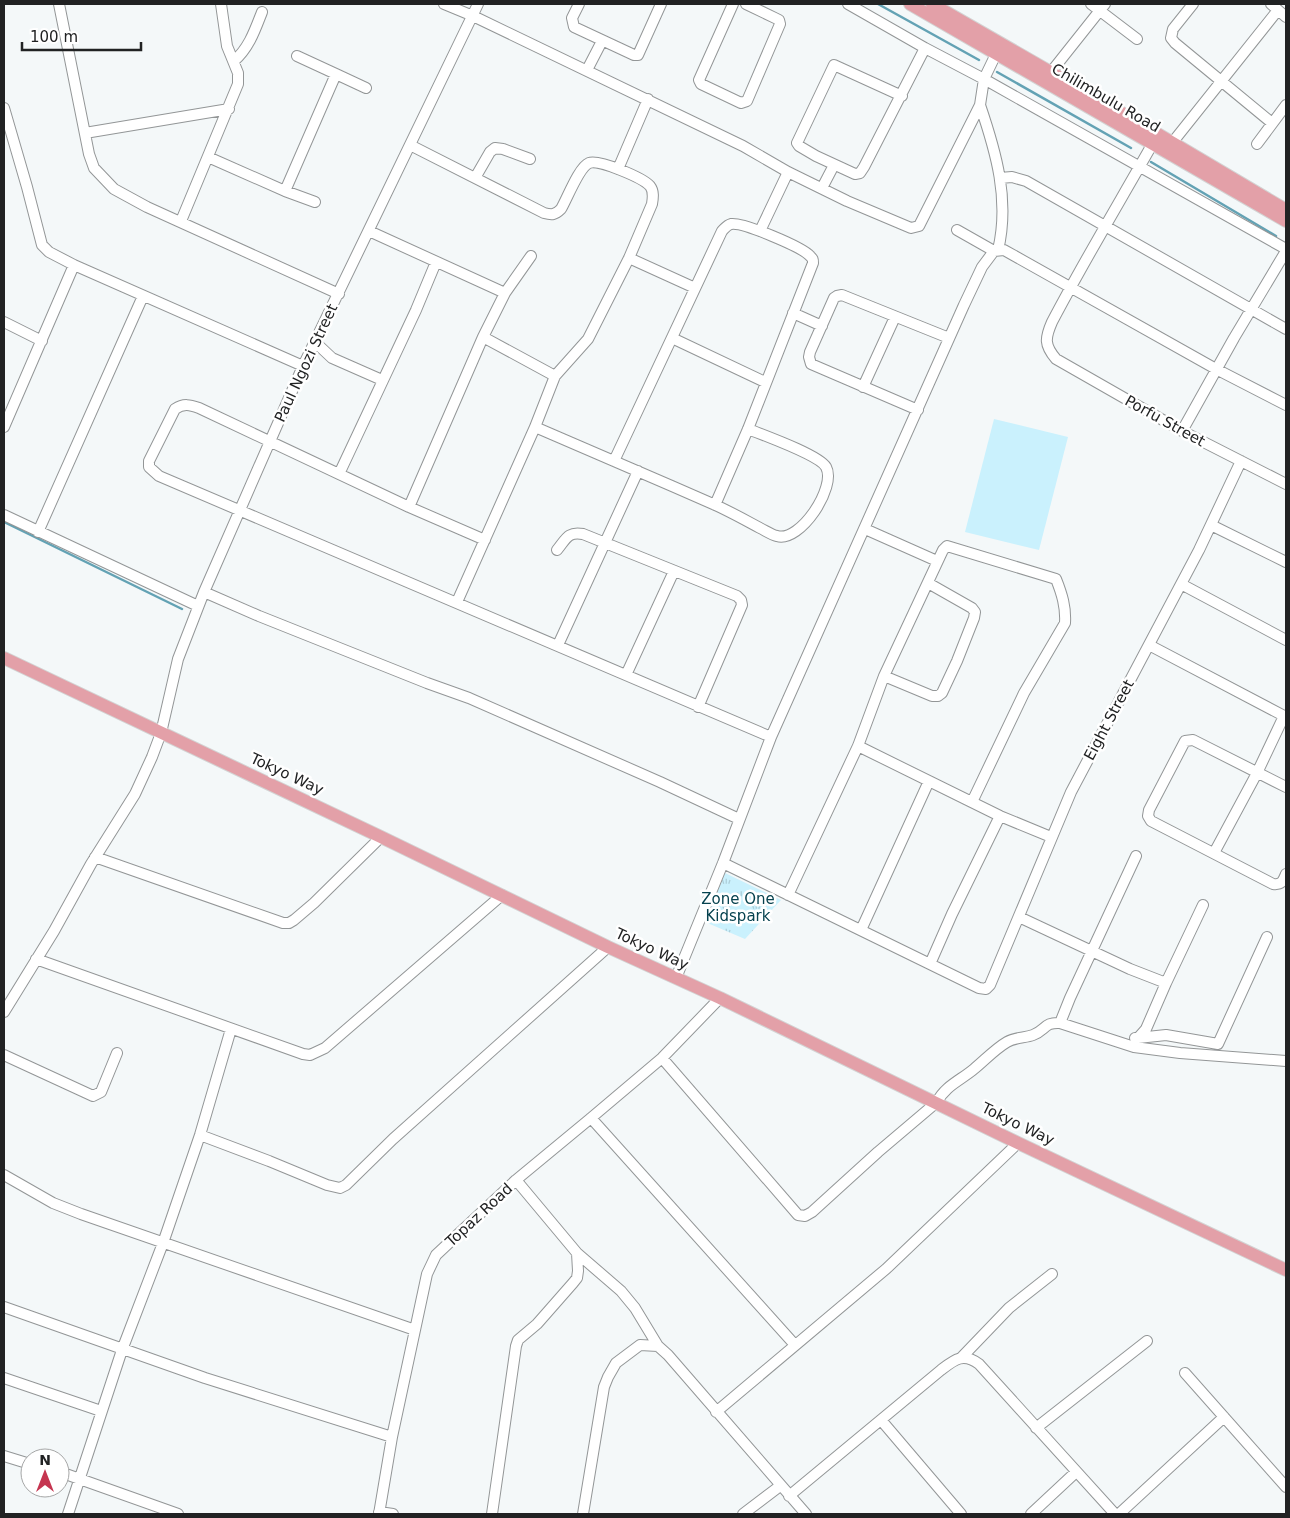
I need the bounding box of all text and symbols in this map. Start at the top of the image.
scale bar [22,20,141,52]
text: 100 m [30,28,78,46]
street label: Chilimbulu Road [1049,60,1163,136]
street label: Paul Ngozi Street [271,301,341,425]
street label: Porfu Street [1122,392,1208,450]
street label: Eight Street [1080,676,1138,763]
street label: Tokyo Way [247,749,327,799]
park label: Zone One Kidspark [701,890,775,925]
street label: Tokyo Way [612,924,692,974]
street label: Tokyo Way [978,1098,1057,1149]
street label: Topaz Road [441,1180,516,1251]
north arrow [20,1448,70,1498]
text: N [39,1452,51,1468]

